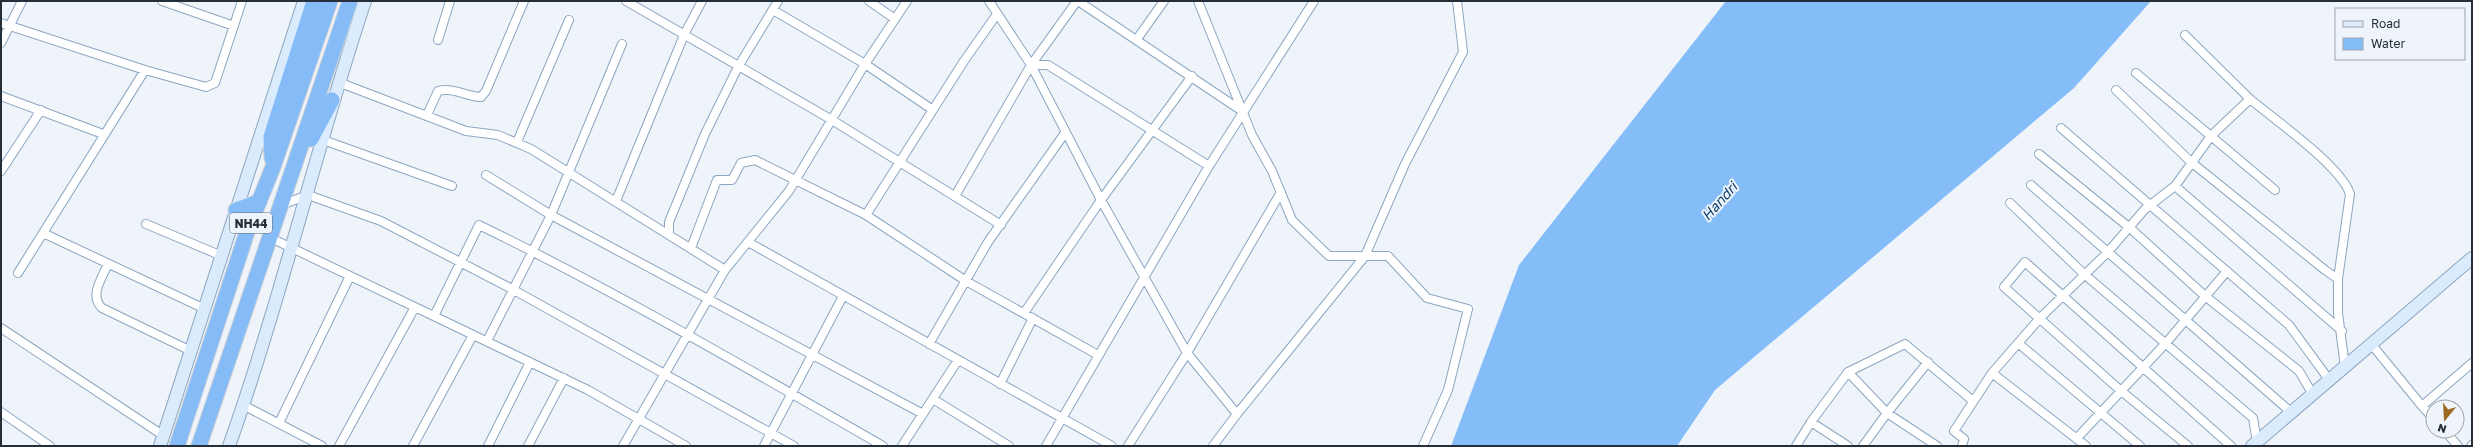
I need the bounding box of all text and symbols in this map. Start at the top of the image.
legend [2335,8,2465,60]
text: Road [2371,16,2400,31]
text: Water [2371,36,2405,51]
water label: Handri [1698,177,1742,223]
road number: NH44 [230,213,272,233]
north arrow [2425,399,2465,439]
text: N [2436,422,2448,436]

